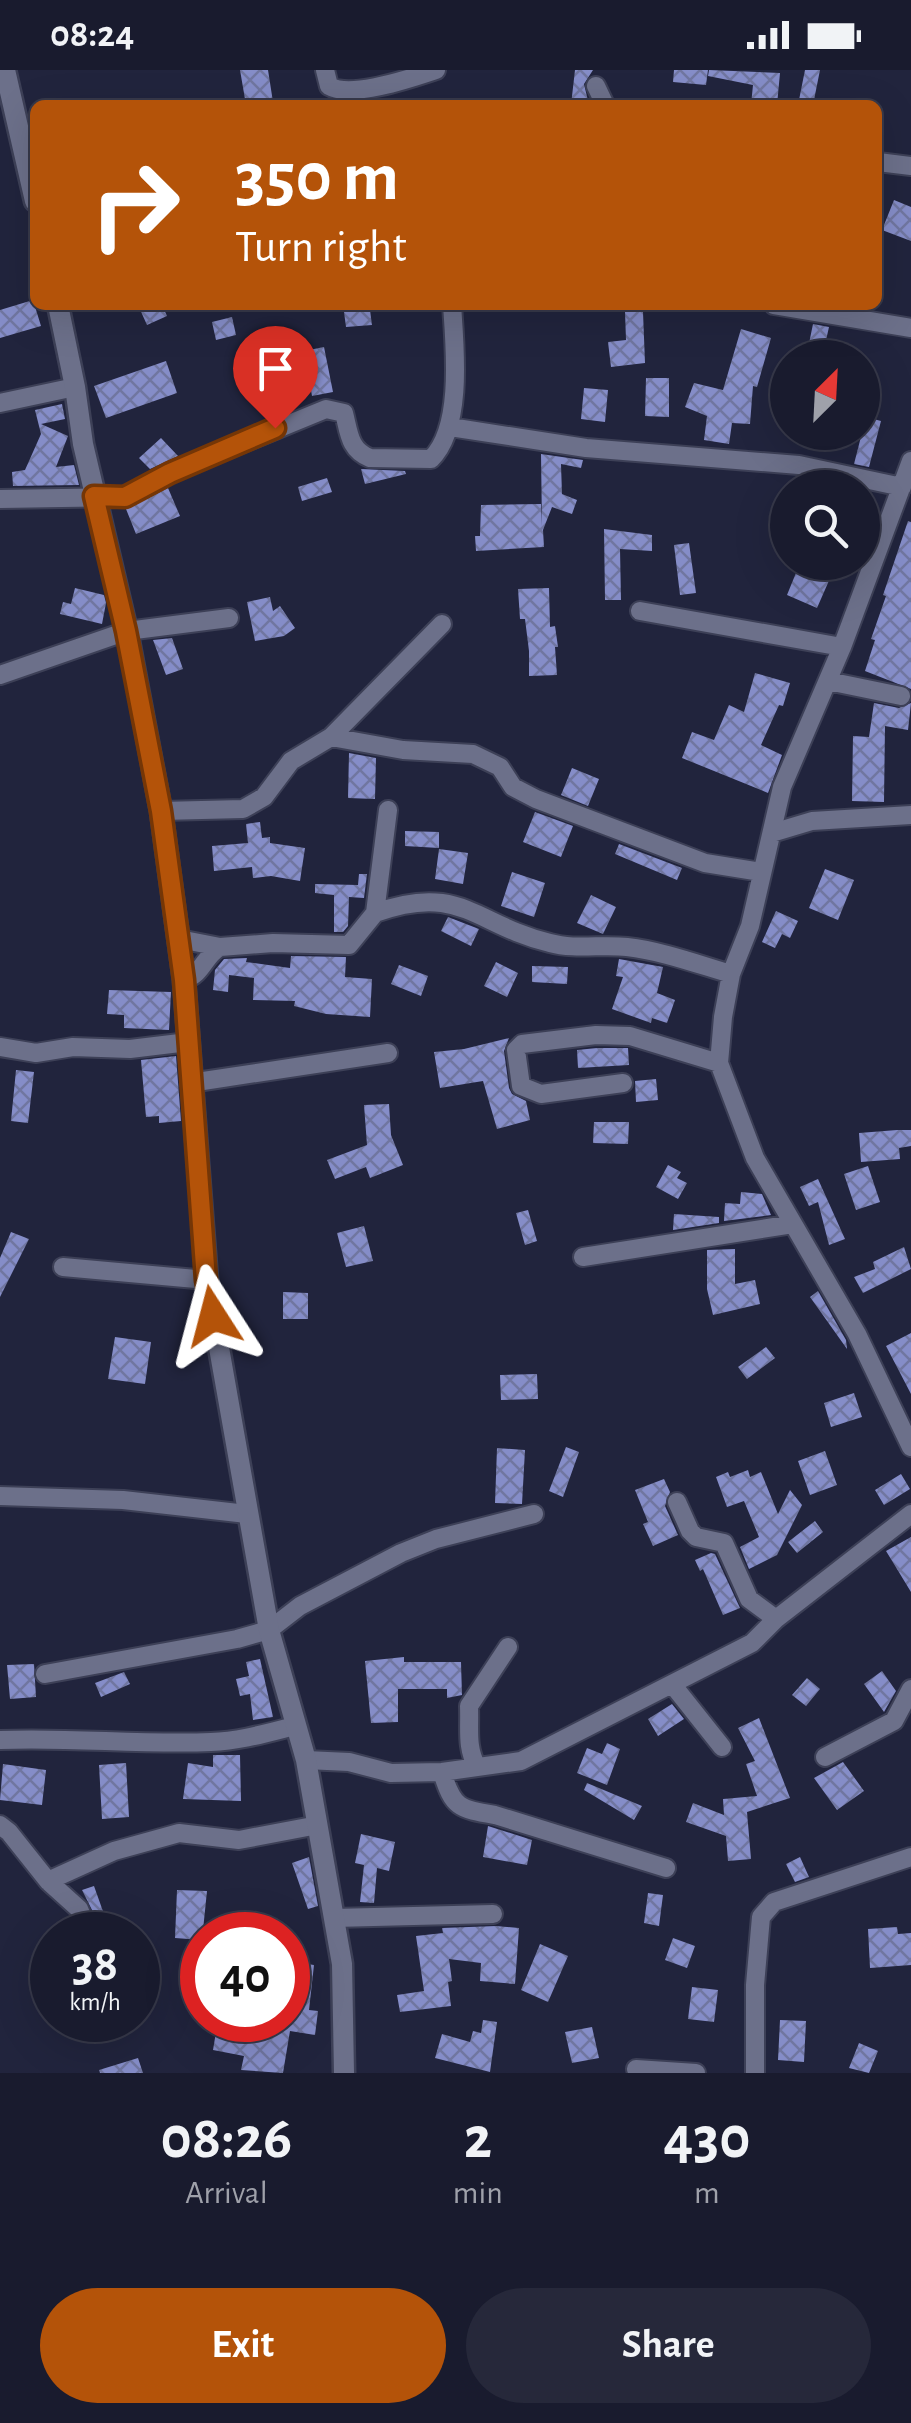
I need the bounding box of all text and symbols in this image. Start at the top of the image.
text: 08:24 [50,16,134,54]
icon: right [70,140,200,270]
text: 350 m [235,143,399,213]
text: Turn right [235,225,407,270]
pin [233,326,318,429]
north arrow [770,340,880,450]
map controls [770,340,880,580]
icon: arrive [248,341,303,396]
button: search [770,470,880,580]
position arrow [161,1264,265,1368]
speed limit sign: 40 [180,1912,310,2042]
text: 38 [72,1940,118,1990]
text: km/h [69,1990,121,2015]
text: 08:26 [161,2109,292,2169]
text: 2 [464,2109,492,2169]
text: 430 [663,2109,751,2169]
text: Arrival [185,2177,268,2209]
text: min [453,2177,503,2209]
text: m [694,2177,720,2209]
button: Exit [40,2288,446,2403]
button: Share [466,2288,871,2403]

